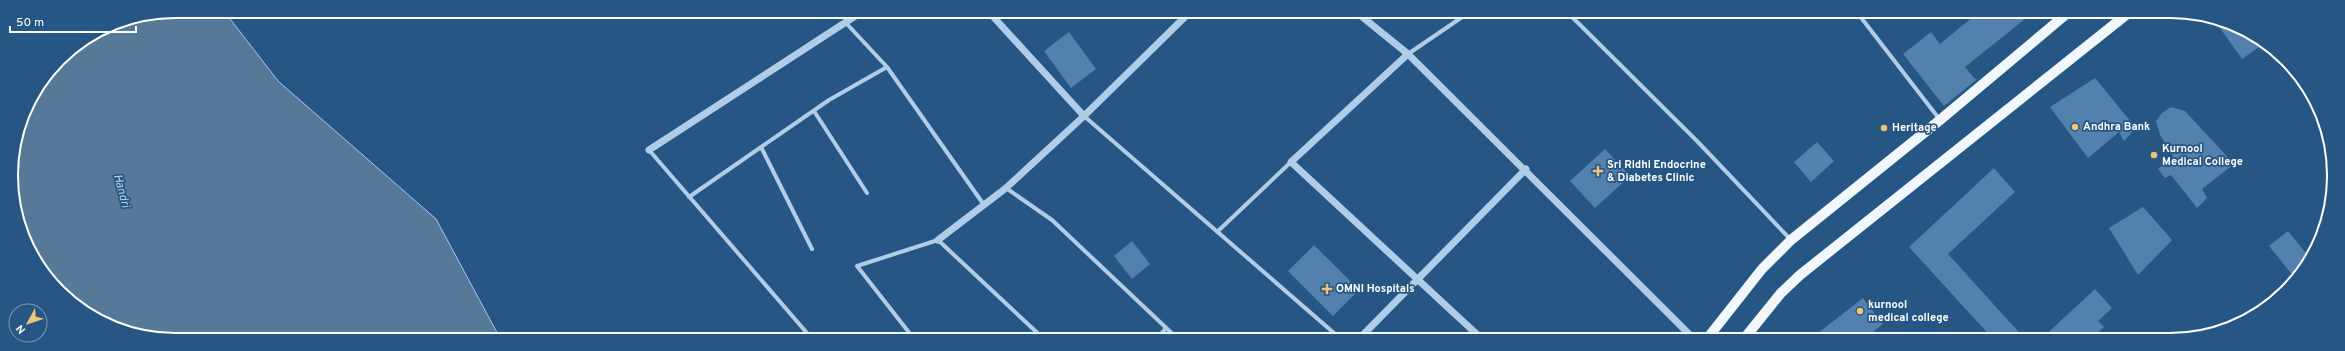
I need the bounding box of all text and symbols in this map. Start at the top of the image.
scale bar [10,8,136,34]
text: 50 m [16,15,44,31]
place label: Andhra Bank [2083,120,2150,134]
place label: Heritage [1892,121,1937,135]
marker: Andhra Bank [2070,122,2080,132]
marker: Heritage [1879,123,1889,133]
place label: Kurnool Medical College [2162,142,2243,169]
marker: Kurnool Medical College [2149,150,2159,160]
place label: Sri Ridhi Endocrine & Diabetes Clinic [1607,158,1706,185]
marker: Sri Ridhi Endocrine & Diabetes Clinic [1592,165,1604,177]
water label: Handri [109,172,133,211]
place label: OMNI Hospitals [1336,282,1415,296]
marker: OMNI Hospitals [1321,283,1333,295]
place label: kurnool medical college [1868,298,1949,325]
north arrow [8,303,48,343]
marker: kurnool medical college [1855,306,1865,316]
text: N [13,321,29,336]

